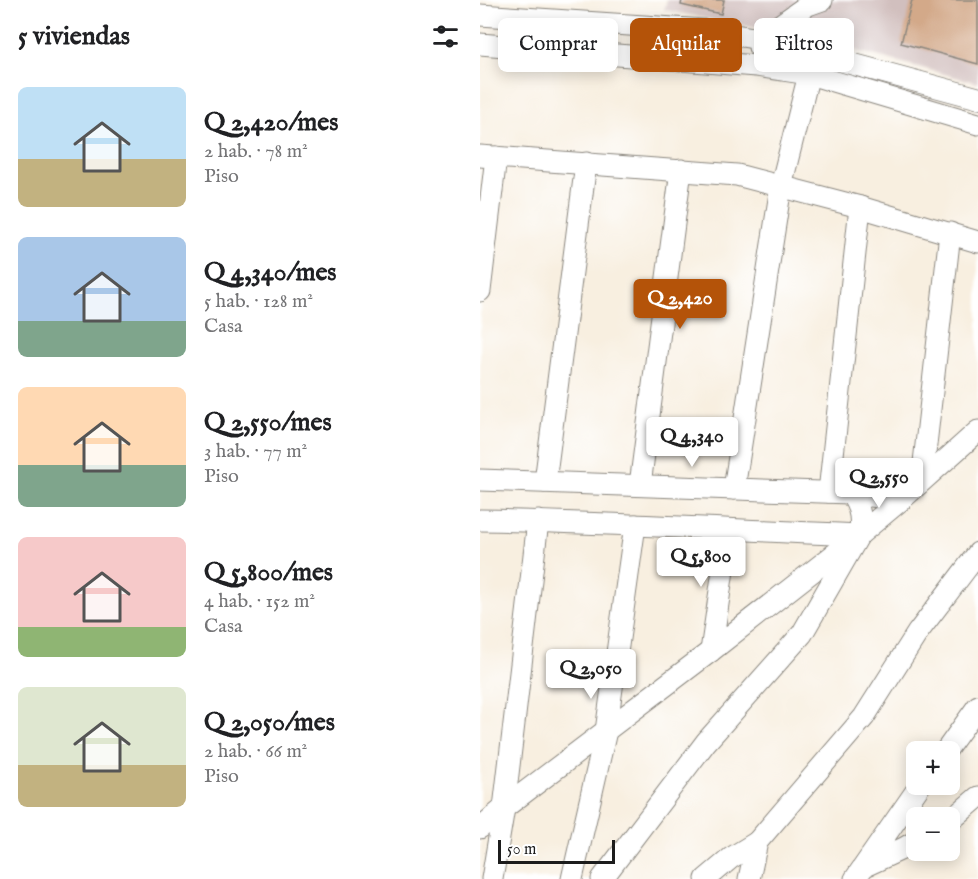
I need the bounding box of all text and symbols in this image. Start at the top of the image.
chip: Comprar [498,18,618,72]
chip: Alquilar [630,18,742,72]
chip: Filtros [754,18,854,72]
text: 5 viviendas [18,20,130,53]
icon: filters [429,20,462,53]
text: Q 2,420/mes [204,106,338,139]
icon: home [66,111,138,183]
text: 2 hab. · 78 m² [204,139,308,164]
text: Piso [204,164,239,189]
text: Q 4,340/mes [204,256,337,289]
icon: home [66,261,138,333]
pin: Q 2,420 [625,279,735,330]
text: Q 2,420 [648,286,712,311]
text: 5 hab. · 128 m² [204,289,313,314]
text: Casa [204,314,243,339]
text: Q 2,550/mes [204,406,332,439]
icon: home [66,411,138,483]
pin: Q 4,340 [637,417,747,468]
text: Q 4,340 [660,424,724,449]
text: 3 hab. · 77 m² [204,439,307,464]
pin: Q 2,550 [824,458,934,509]
text: Piso [204,464,239,489]
text: Q 2,550 [849,465,909,490]
pin: Q 5,800 [646,537,756,588]
text: Q 5,800 [671,544,731,569]
text: Q 5,800/mes [204,556,333,589]
icon: home [66,561,138,633]
text: 4 hab. · 152 m² [204,589,315,614]
text: Casa [204,614,243,639]
pin: Q 2,050 [536,649,646,700]
text: Q 2,050 [560,656,622,681]
text: Q 2,050/mes [204,706,335,739]
icon: home [66,711,138,783]
text: 2 hab. · 66 m² [204,739,307,764]
map controls [906,741,960,861]
button: + [906,741,960,795]
text: Piso [204,764,239,789]
button: − [906,807,960,861]
scale bar [498,837,615,864]
text: 50 m [507,840,536,860]

